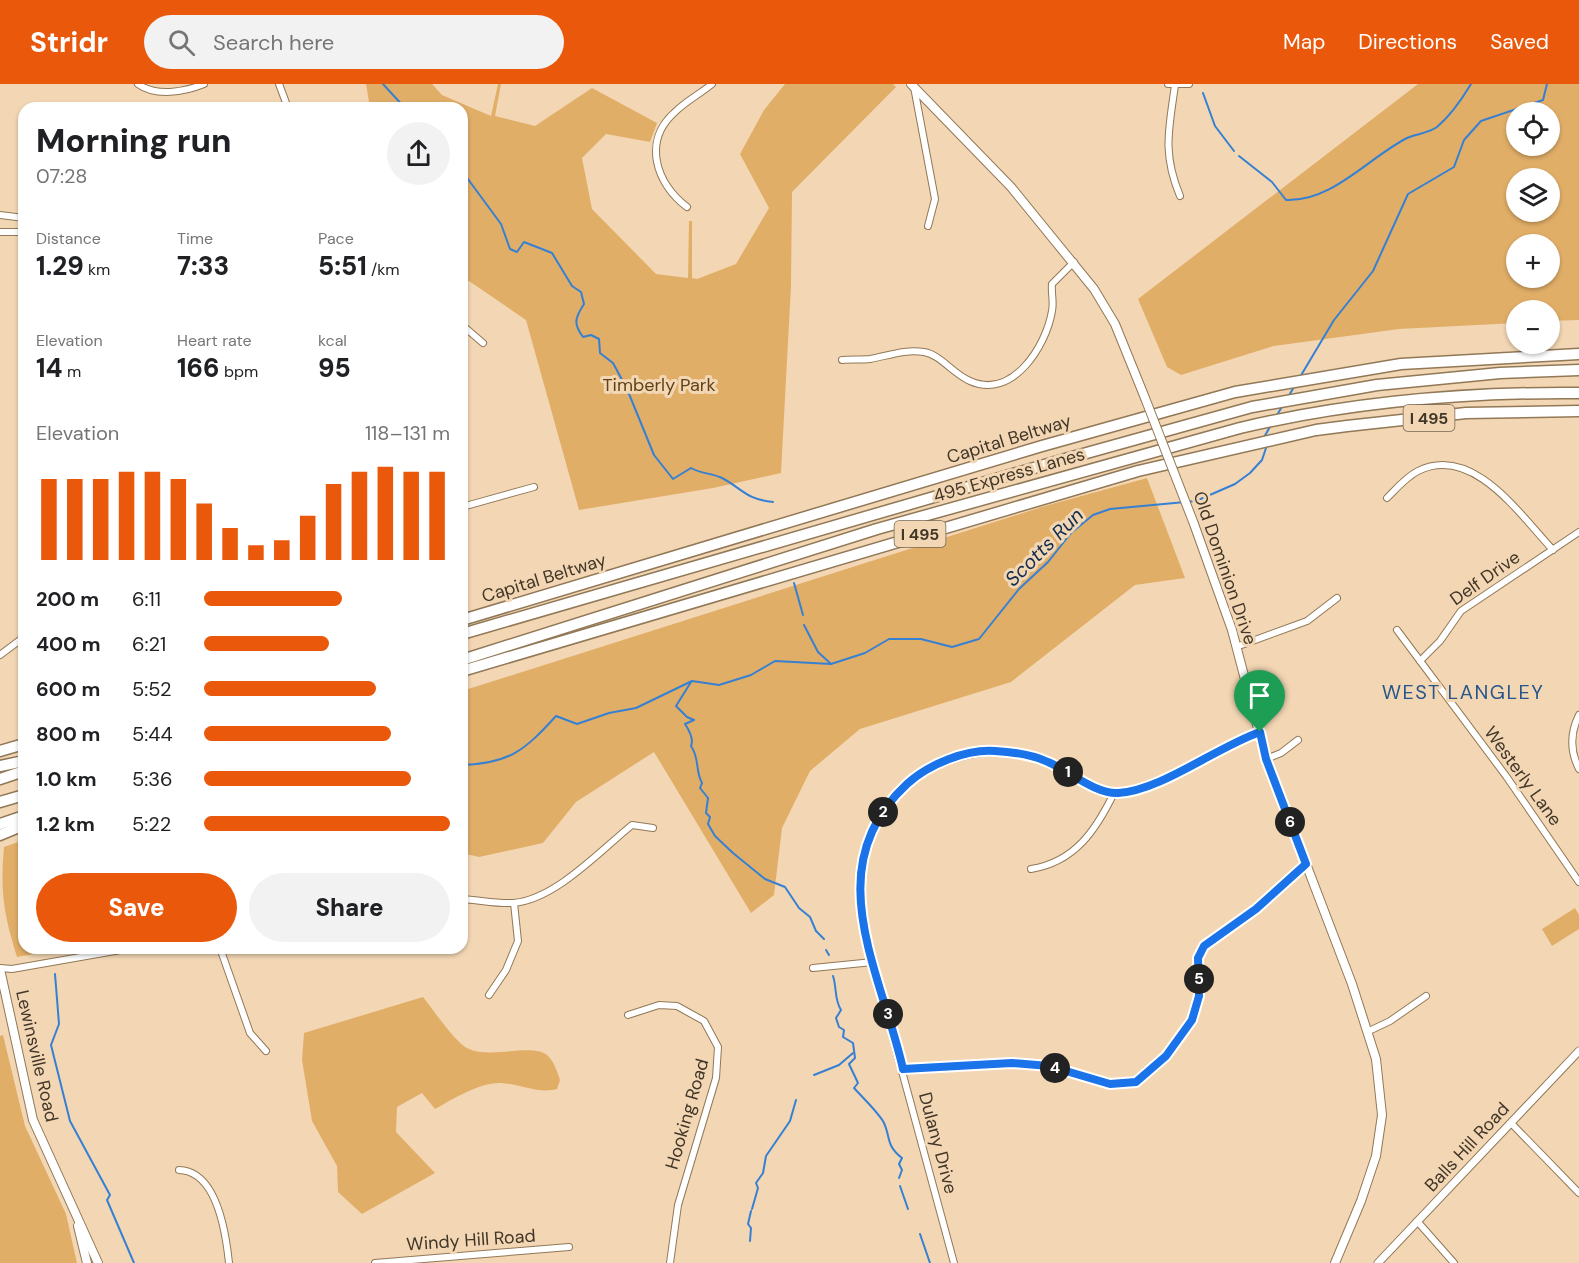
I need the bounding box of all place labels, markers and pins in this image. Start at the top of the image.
pin [1234,670,1285,732]
pin: 1 [1053,757,1083,787]
pin: 2 [868,797,898,827]
pin: 6 [1275,807,1305,837]
pin: 5 [1184,964,1214,994]
pin: 3 [873,999,903,1029]
pin: 4 [1040,1053,1070,1083]

